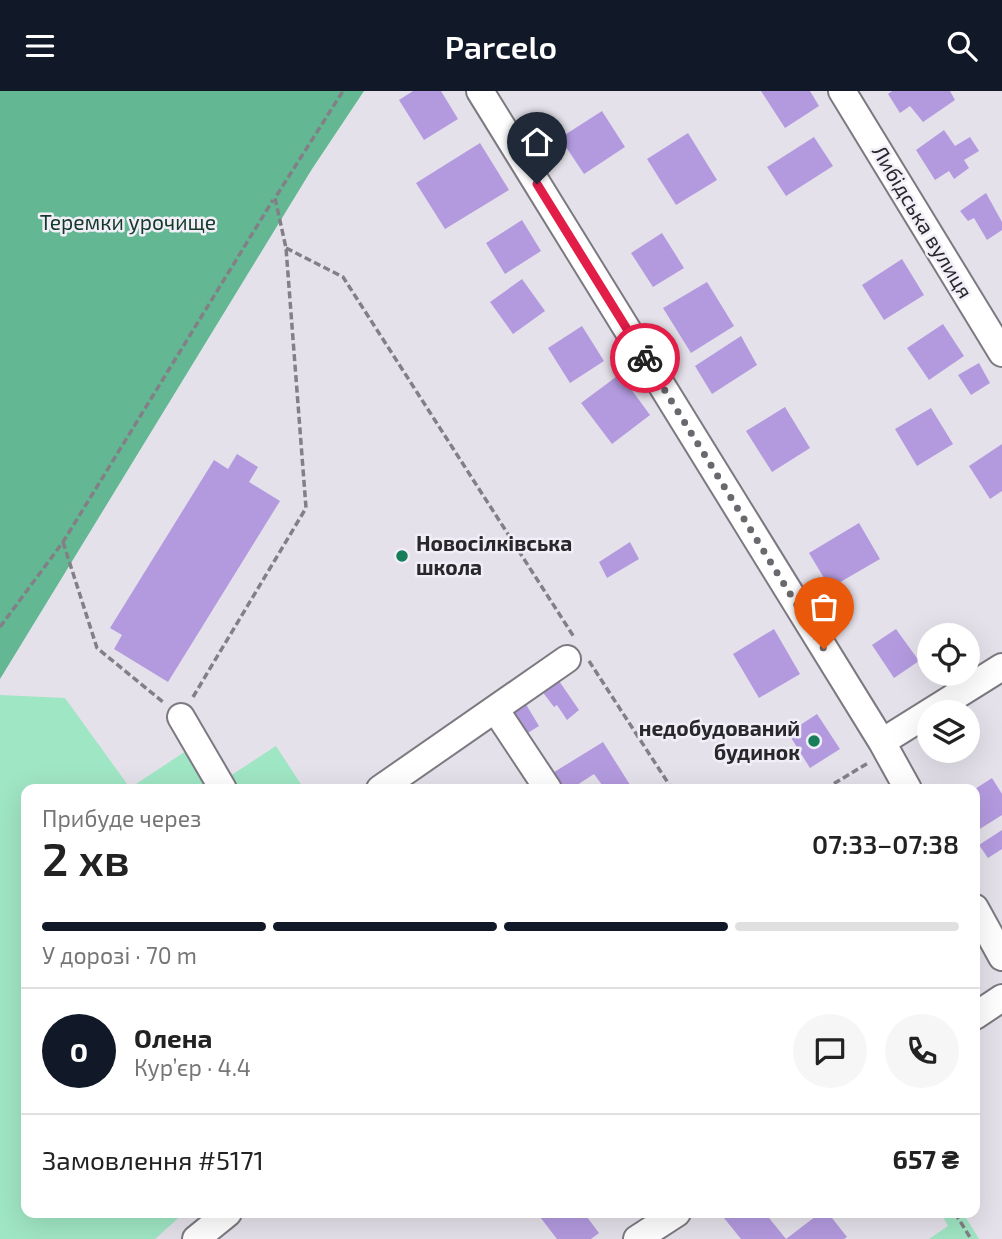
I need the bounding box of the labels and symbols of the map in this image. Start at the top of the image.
pin [507,112,567,184]
street label: Либідська вулиця [867,140,979,303]
park label: Теремки урочище [40,209,216,235]
courier [610,323,680,393]
place label: Новосілківська школа [416,530,572,579]
marker: Новосілківська школа [394,548,410,564]
pin [794,577,854,649]
place label: недобудований будинок [639,715,800,764]
marker: недобудований будинок [806,733,822,749]

